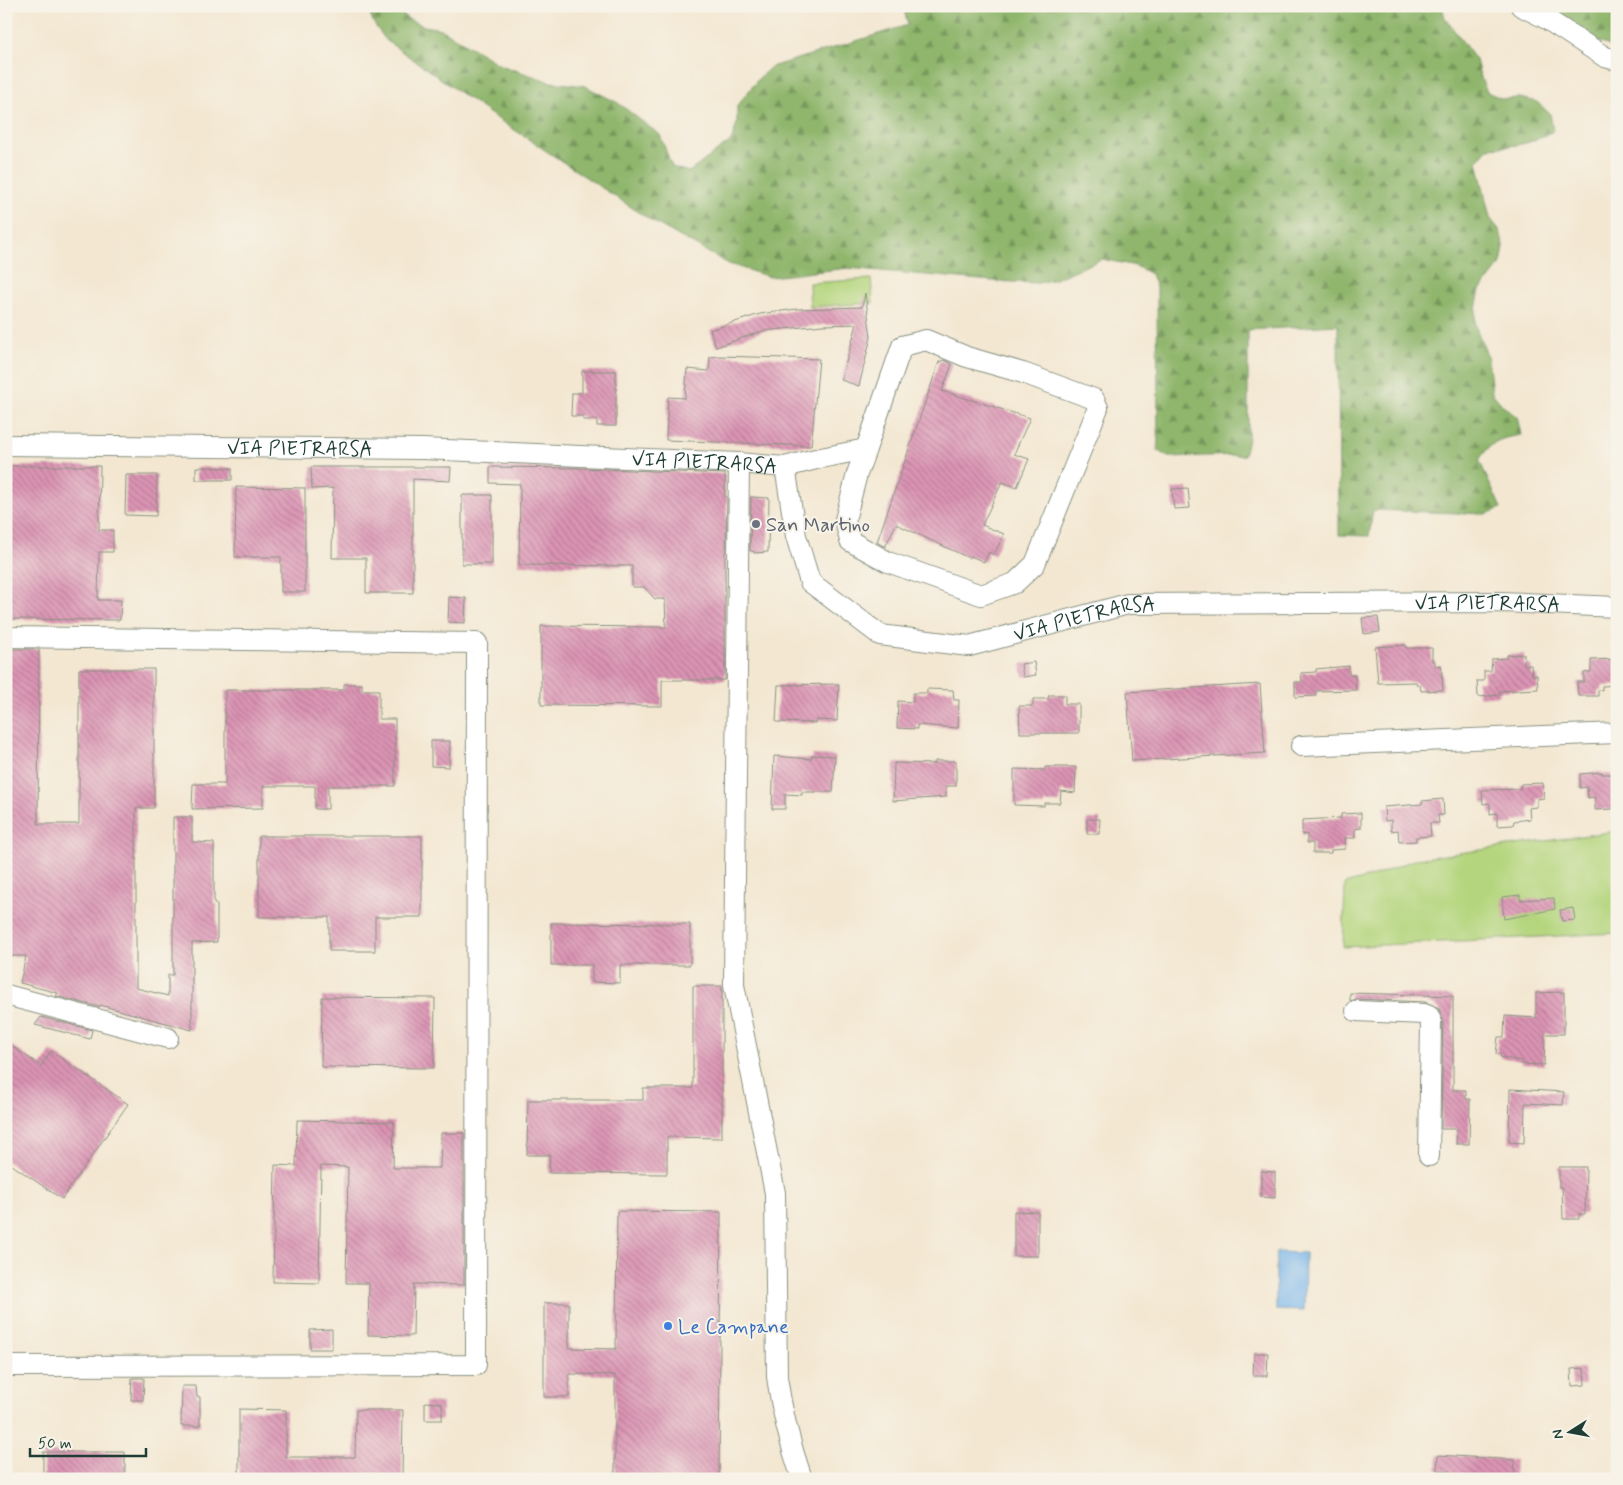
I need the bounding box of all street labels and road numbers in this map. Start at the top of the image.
street label: VIA PIETRARSA [227,435,373,464]
street label: VIA PIETRARSA [631,446,778,481]
street label: VIA PIETRARSA [1415,590,1561,620]
street label: VIA PIETRARSA [1011,591,1156,649]

